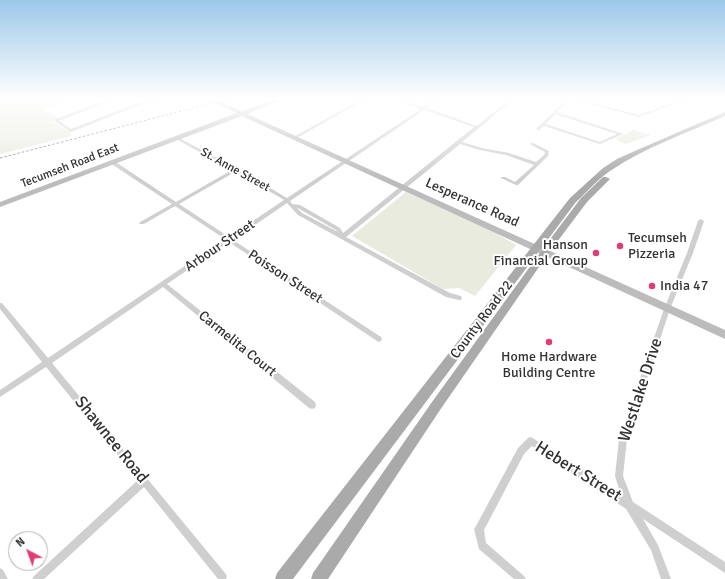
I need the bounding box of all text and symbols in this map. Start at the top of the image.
street label: Tecumseh Road East [19,141,121,191]
street label: St. Anne Street [198,145,272,195]
street label: Lesperance Road [423,175,521,231]
street label: Arbour Street [182,216,258,276]
place label: Tecumseh Pizzeria [628,230,687,262]
place label: Hanson Financial Group [493,237,588,270]
marker: Tecumseh Pizzeria [615,241,625,251]
street label: Poisson Street [245,247,325,307]
marker: Hanson Financial Group [591,248,601,258]
street label: County Road 22 [447,278,517,362]
place label: India 47 [660,278,708,294]
marker: India 47 [647,281,657,291]
street label: Carmelita Court [195,308,279,380]
street label: Westlake Drive [615,336,667,444]
marker: Home Hardware Building Centre [544,337,554,347]
place label: Home Hardware Building Centre [501,349,597,382]
street label: Shawnee Road [70,392,152,488]
street label: Hebert Street [531,437,625,507]
north arrow [8,531,48,571]
text: N [13,535,28,550]

